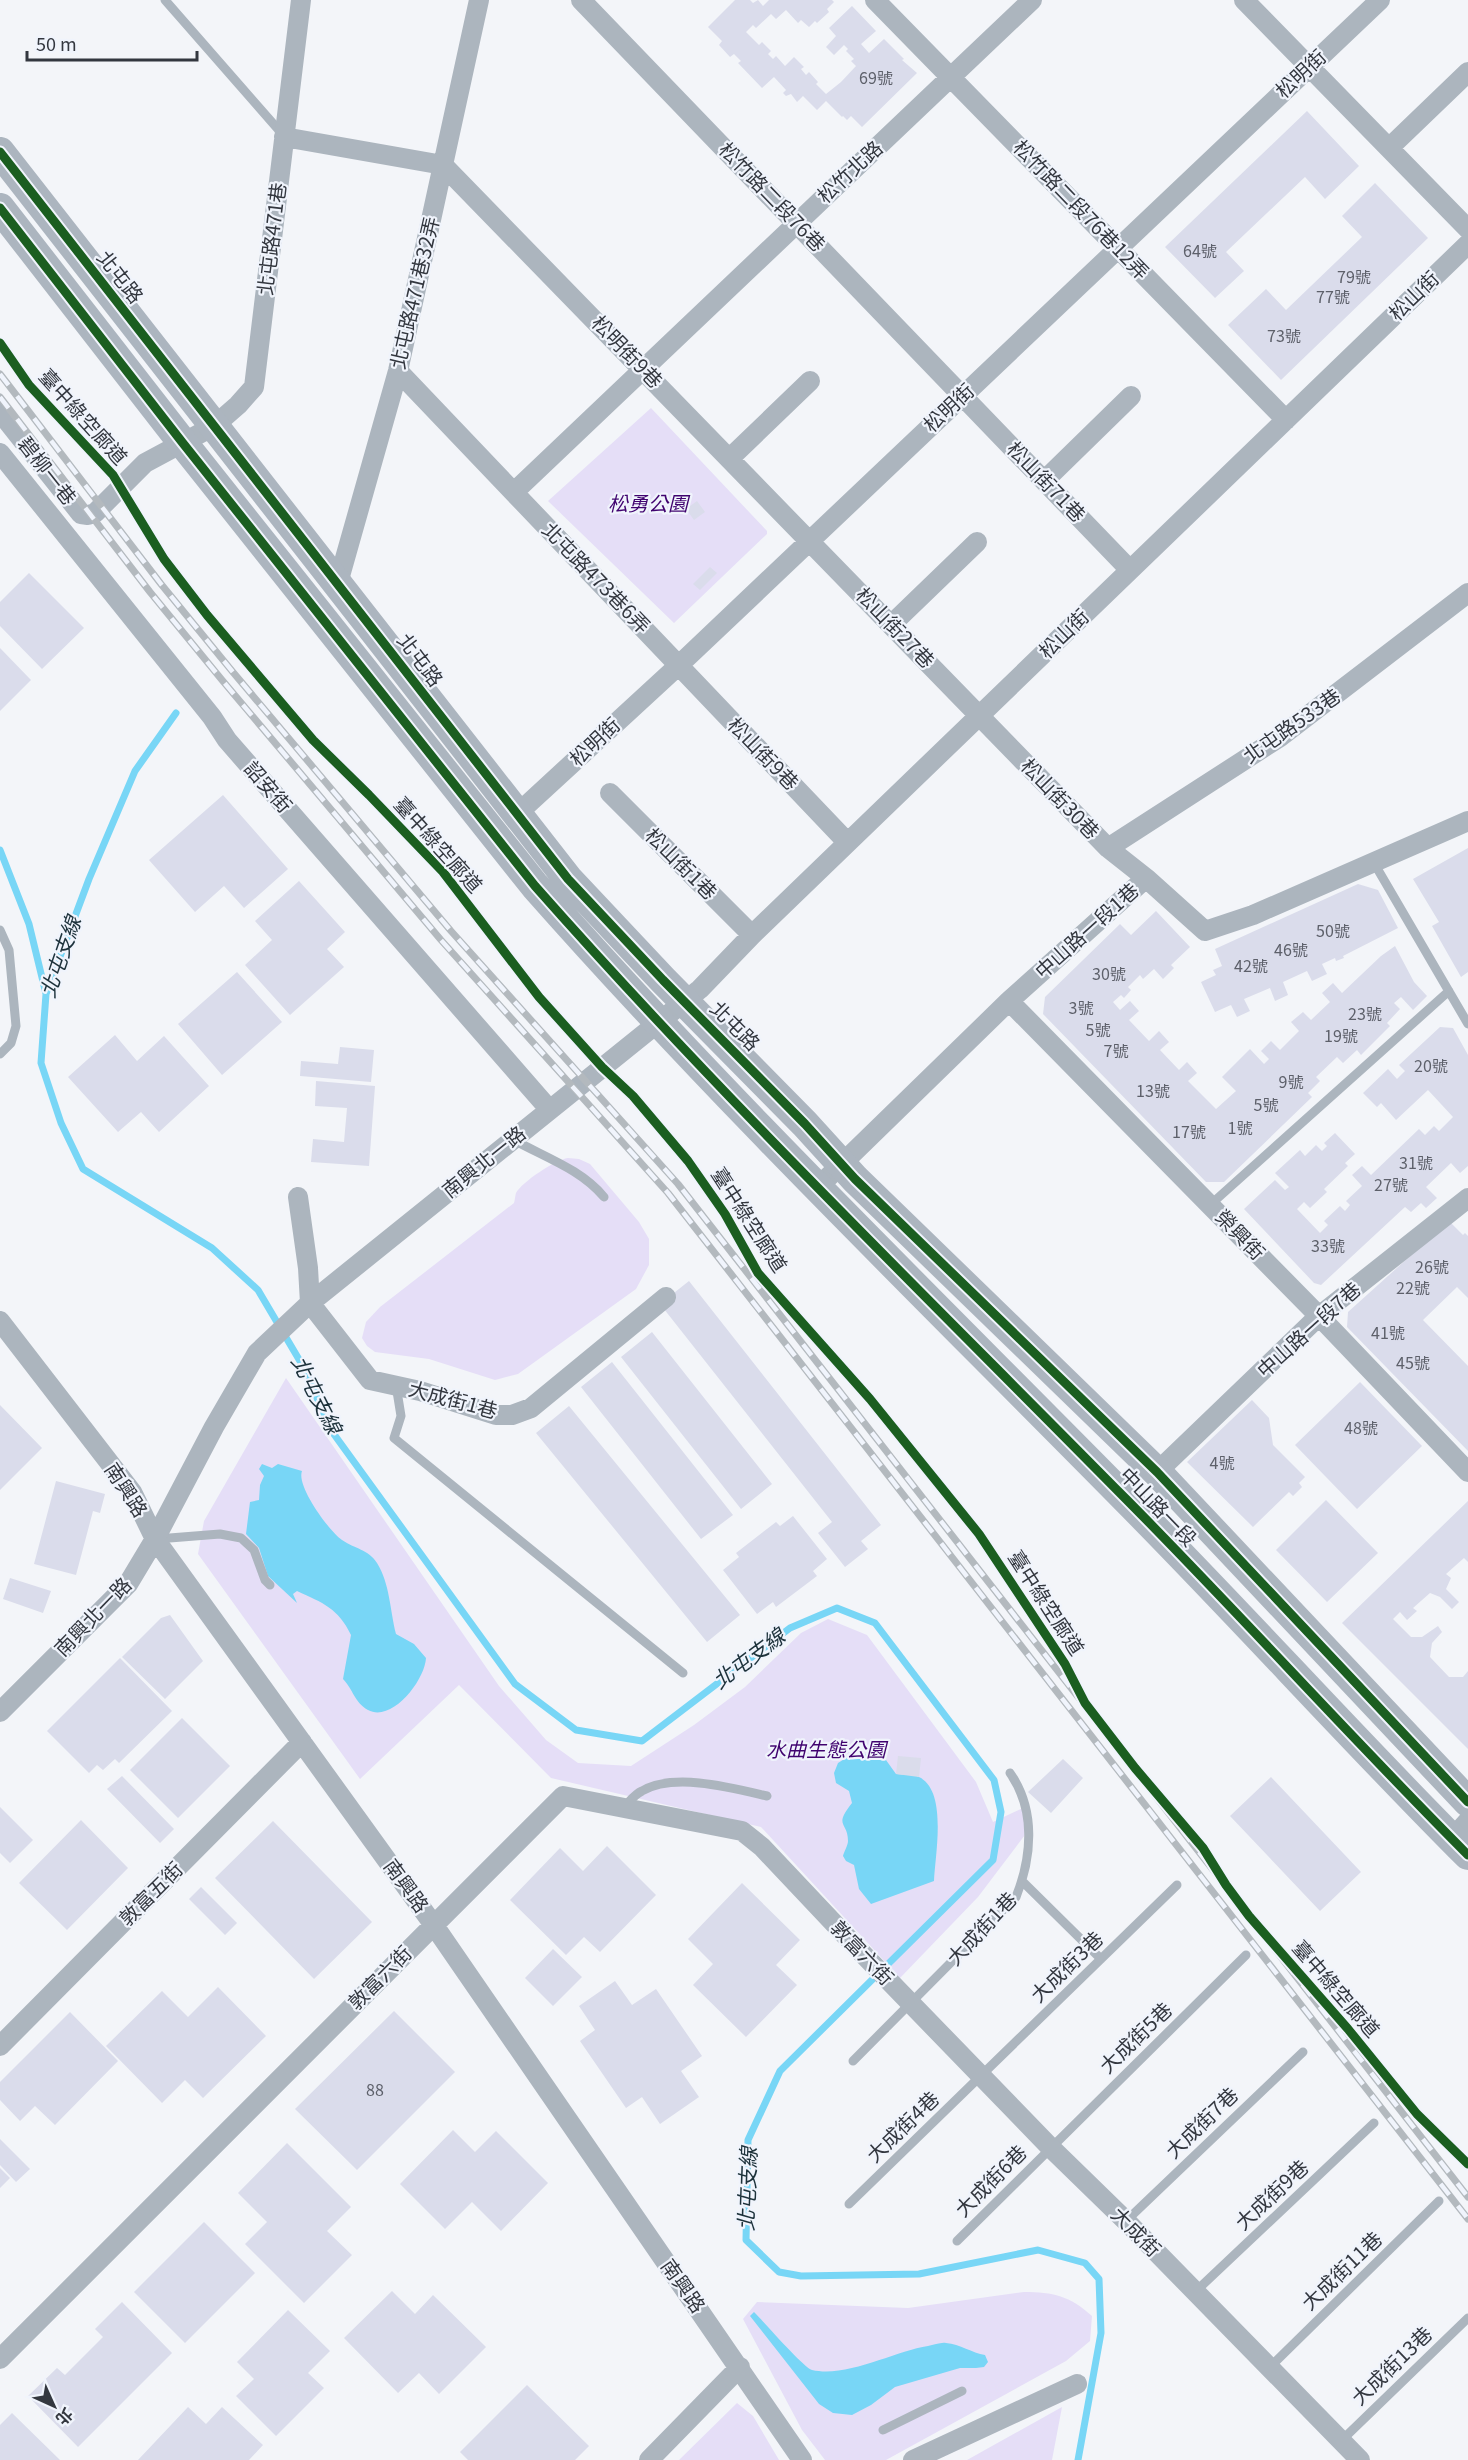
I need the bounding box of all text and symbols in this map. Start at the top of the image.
scale bar [27,24,196,62]
text: 50 m [36,30,77,56]
street label: 松明街 [1268,42,1332,104]
house number: 69號 [859,65,893,89]
street label: 松竹北路 [810,133,888,209]
street label: 松竹路二段76巷12弄 [1008,133,1157,285]
street label: 松竹路二段76巷 [713,135,833,257]
street label: 北屯路471巷 [249,181,292,297]
street label: 北屯路471巷32弄 [382,214,445,372]
house number: 64號 [1183,238,1217,262]
street label: 北屯路 [91,244,151,309]
house number: 79號 [1337,264,1371,288]
street label: 松山街 [1381,264,1445,326]
house number: 77號 [1316,284,1350,308]
street label: 松明街9巷 [586,308,670,394]
house number: 73號 [1267,323,1301,347]
street label: 臺中綠空廊道 [33,362,135,470]
street label: 松明街 [916,376,980,438]
street label: 碧柳一巷 [12,430,84,511]
street label: 松山街71巷 [1001,434,1093,528]
park label: 松勇公園 [608,488,691,517]
street label: 北屯路473巷6弄 [536,515,658,639]
street label: 松山街27巷 [850,580,942,674]
street label: 松山街 [1031,602,1095,664]
street label: 北屯路 [392,626,451,692]
street label: 北屯路533巷 [1236,680,1346,769]
street label: 松明街 [562,710,626,772]
street label: 松山街9巷 [722,710,806,796]
street label: 松山街30巷 [1015,751,1107,845]
street label: 詔安街 [239,754,300,818]
street label: 臺中綠空廊道 [388,790,490,898]
street label: 松山街1巷 [640,820,725,905]
street label: 中山路一段1巷 [1028,875,1144,985]
water label: 北屯支線 [31,910,88,1001]
house number: 50號 [1316,918,1350,942]
house number: 46號 [1274,937,1308,961]
house number: 42號 [1234,953,1268,977]
house number: 30號 [1092,961,1126,985]
street label: 北屯路 [705,993,768,1056]
house number: 3號 [1069,995,1093,1019]
house number: 23號 [1348,1001,1382,1025]
house number: 5號 [1086,1017,1110,1041]
house number: 19號 [1324,1023,1358,1047]
house number: 7號 [1104,1038,1128,1062]
house number: 20號 [1414,1053,1448,1077]
house number: 9號 [1279,1069,1303,1093]
house number: 13號 [1136,1078,1170,1102]
house number: 5號 [1254,1092,1278,1116]
house number: 1號 [1228,1115,1252,1139]
street label: 南興北一路 [435,1118,531,1204]
house number: 17號 [1172,1119,1206,1143]
house number: 31號 [1399,1150,1433,1174]
street label: 臺中綠空廊道 [705,1161,795,1277]
house number: 27號 [1374,1172,1408,1196]
street label: 榮興街 [1210,1202,1272,1266]
house number: 33號 [1311,1233,1345,1257]
house number: 26號 [1415,1254,1449,1278]
street label: 中山路一段7巷 [1250,1274,1366,1384]
house number: 22號 [1396,1275,1430,1299]
house number: 41號 [1371,1320,1405,1344]
water label: 北屯支線 [285,1350,351,1440]
house number: 45號 [1396,1350,1430,1374]
street label: 大成街1巷 [406,1373,501,1424]
house number: 48號 [1344,1415,1378,1439]
house number: 4號 [1210,1450,1234,1474]
street label: 南興路 [99,1456,156,1522]
street label: 中山路一段 [1114,1460,1204,1552]
street label: 臺中綠空廊道 [1002,1544,1092,1660]
street label: 南興北一路 [47,1570,137,1662]
water label: 北屯支線 [705,1619,792,1695]
park label: 水曲生態公園 [766,1734,889,1763]
street label: 南興路 [378,1852,437,1918]
street label: 敦富五街 [111,1854,188,1931]
street label: 大成街1巷 [939,1885,1023,1971]
street label: 敦富六街 [825,1913,901,1991]
street label: 大成街3巷 [1023,1924,1109,2008]
street label: 臺中綠空廊道 [1287,1933,1387,2043]
street label: 敦富六街 [340,1938,417,2015]
street label: 大成街5巷 [1092,1995,1178,2079]
house number: 88 [366,2077,384,2101]
street label: 大成街7巷 [1158,2080,1244,2164]
street label: 大成街4巷 [859,2084,945,2168]
street label: 大成街6巷 [947,2137,1032,2222]
water label: 北屯支線 [730,2144,763,2231]
street label: 大成街9巷 [1228,2152,1314,2236]
street label: 大成街 [1106,2199,1169,2262]
street label: 大成街11巷 [1294,2224,1388,2316]
street label: 南興路 [655,2252,713,2318]
street label: 大成街13巷 [1344,2319,1438,2411]
north arrow [24,2376,84,2436]
text: 北 [51,2403,79,2431]

